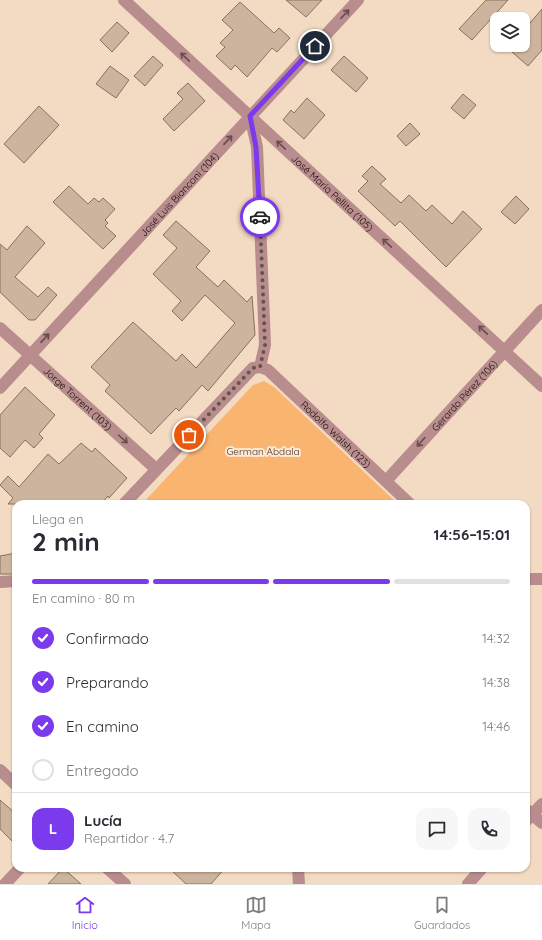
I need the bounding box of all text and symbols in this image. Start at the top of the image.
one-way arrow [341,8,350,19]
map controls [490,12,530,52]
button: layers [490,12,530,52]
pin [298,29,332,63]
icon: home [304,35,326,57]
one-way arrow [181,53,191,62]
one-way arrow [223,135,232,145]
one-way arrow [276,140,286,150]
street label: José Luis Bianconi (104) [137,149,222,239]
street label: José María Pellita (105) [289,152,376,234]
courier [240,197,280,237]
icon: car [249,206,271,228]
one-way arrow [382,238,392,247]
one-way arrow [478,326,488,335]
one-way arrow [41,333,50,343]
street label: Gerardo Pérez (106) [429,357,500,434]
street label: Jorge Torrent (103) [40,364,115,433]
street label: Rodolfo Walsh (123) [298,398,374,471]
pin [172,418,206,452]
icon: bag [178,424,200,446]
one-way arrow [117,434,128,443]
one-way arrow [417,437,426,447]
park label: German Abdala [226,445,300,458]
text: Llega en [32,511,83,527]
text: 2 min [32,525,100,558]
text: 14:56–15:01 [434,525,510,544]
text: En camino · 80 m [32,590,135,606]
icon: check [32,627,54,649]
text: Confirmado [66,629,149,648]
text: 14:32 [482,630,510,646]
icon: check [32,671,54,693]
text: Preparando [66,673,149,692]
text: 14:38 [482,674,510,690]
icon: check [32,715,54,737]
text: En camino [66,717,139,736]
text: 14:46 [482,718,510,734]
text: Entregado [66,761,139,780]
button: chat [416,808,458,850]
button: phone [468,808,510,850]
text: Lucía [84,811,122,830]
text: L [49,819,57,838]
text: Repartidor · 4.7 [84,830,174,846]
tab: Inicio [72,894,98,932]
tab: Mapa [241,894,270,932]
tab: Guardados [414,894,470,932]

